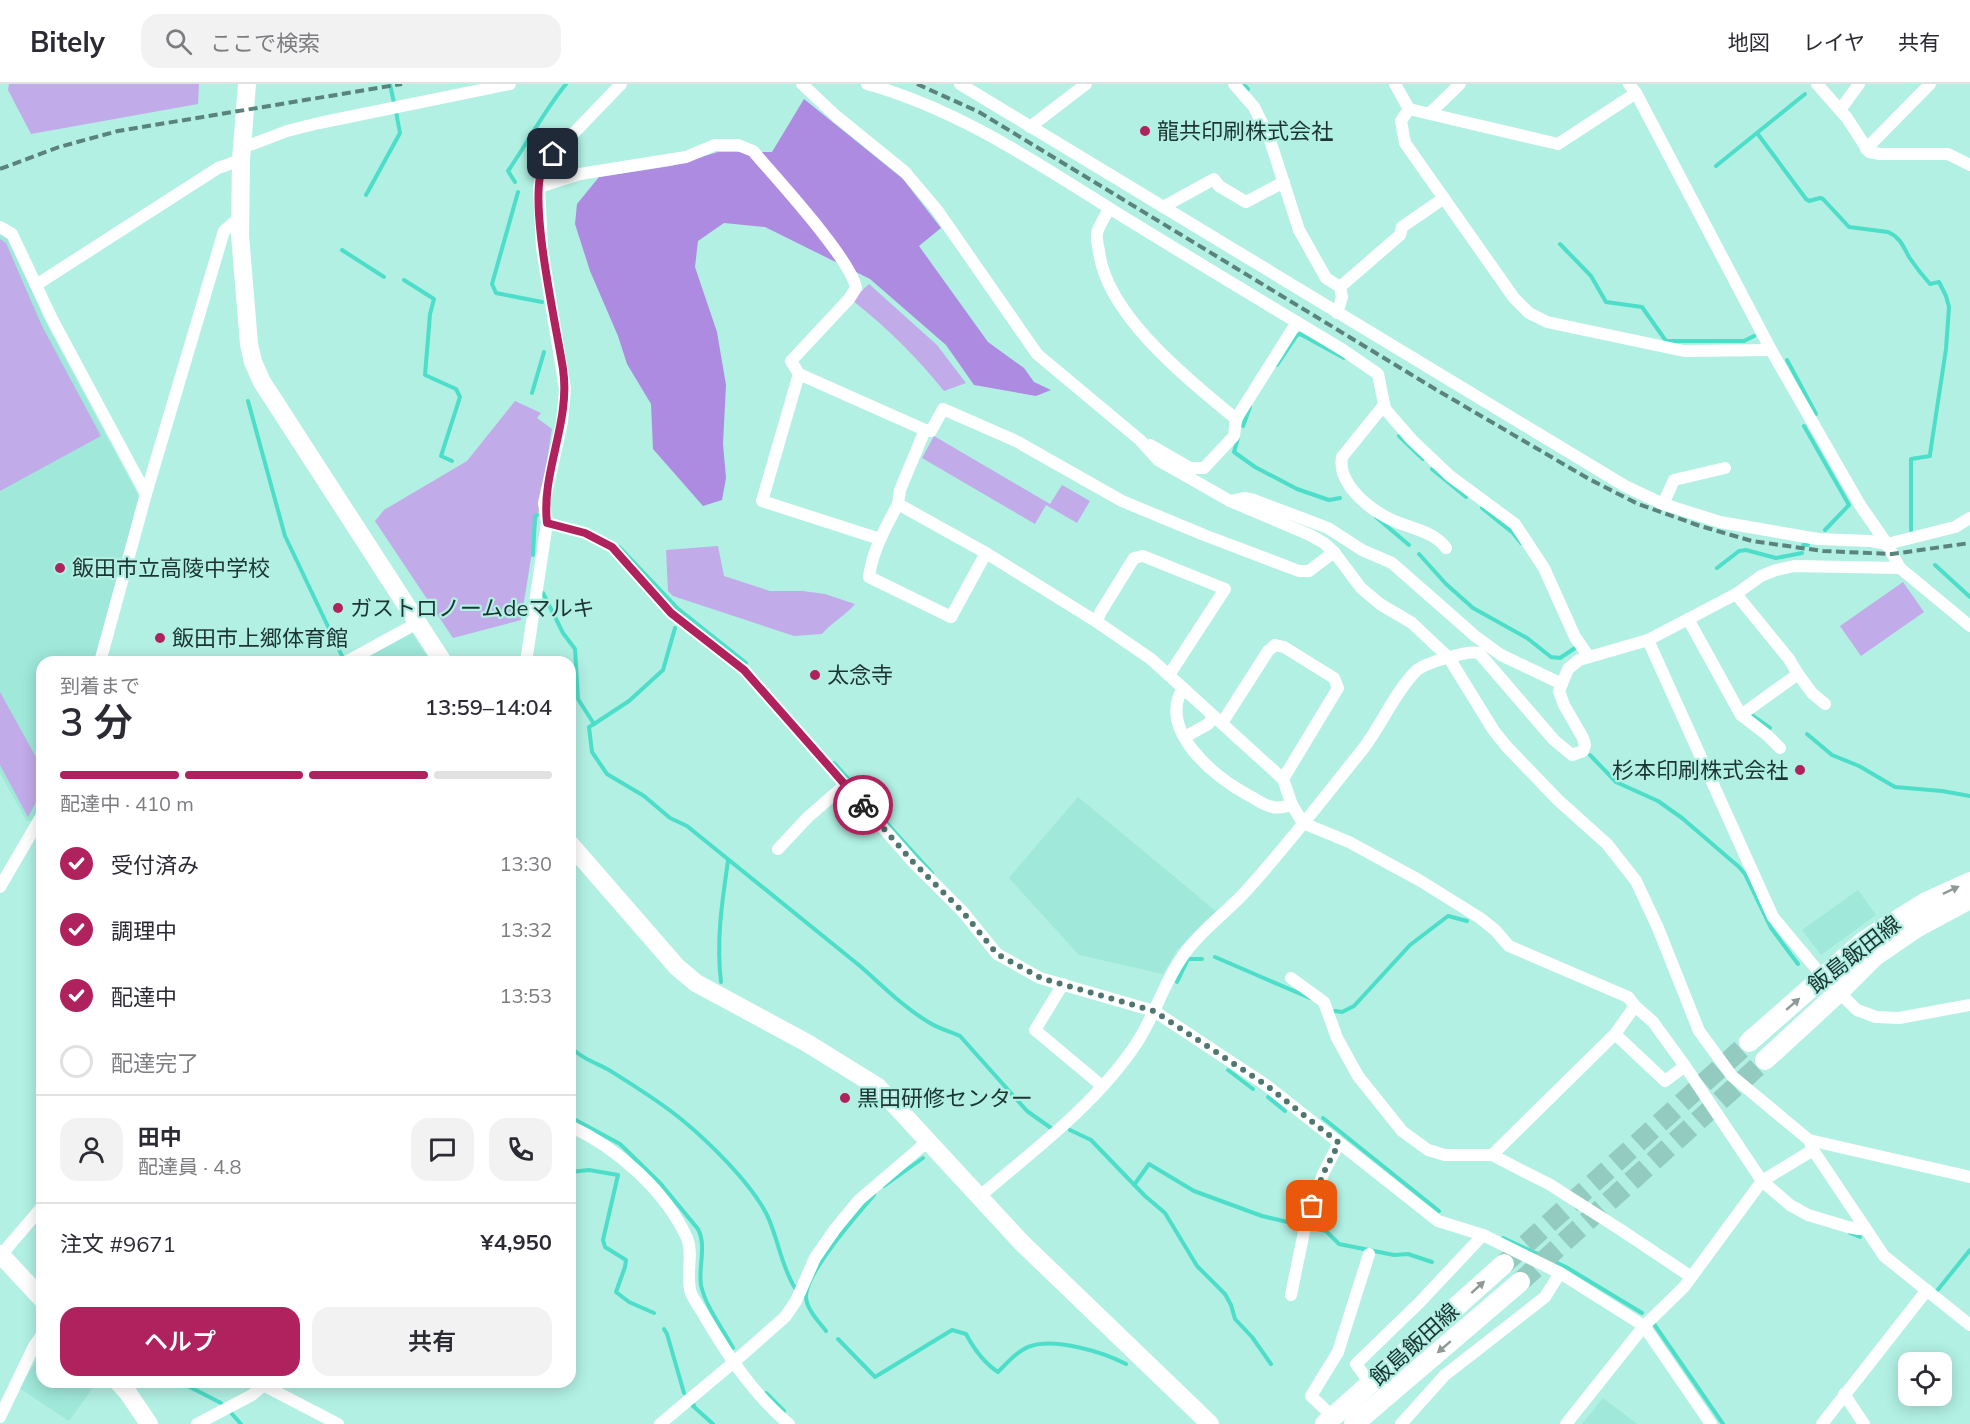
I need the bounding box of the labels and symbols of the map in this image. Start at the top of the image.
place label: 龍共印刷株式会社 [1157,117,1333,145]
marker: 龍共印刷株式会社 [1138,124,1152,138]
pin [527,128,578,179]
place label: 飯田市立高陵中学校 [72,554,270,582]
marker: 飯田市立高陵中学校 [53,561,67,575]
place label: ガストロノームdeマルキ [350,594,595,622]
marker: ガストロノームdeマルキ [331,601,345,615]
place label: 飯田市上郷体育館 [172,624,348,652]
marker: 飯田市上郷体育館 [153,631,167,645]
place label: 太念寺 [827,661,893,689]
marker: 太念寺 [808,668,822,682]
place label: 杉本印刷株式会社 [1612,756,1788,784]
marker: 杉本印刷株式会社 [1793,763,1807,777]
courier [833,775,893,835]
one-way arrow [1942,886,1959,895]
street label: 飯島飯田線 [1802,909,1906,999]
one-way arrow [1785,997,1801,1010]
place label: 黒田研修センター [857,1084,1033,1112]
marker: 黒田研修センター [838,1091,852,1105]
pin [1286,1180,1337,1231]
one-way arrow [1470,1281,1485,1294]
street label: 飯島飯田線 [1364,1297,1464,1391]
one-way arrow [1437,1340,1452,1353]

